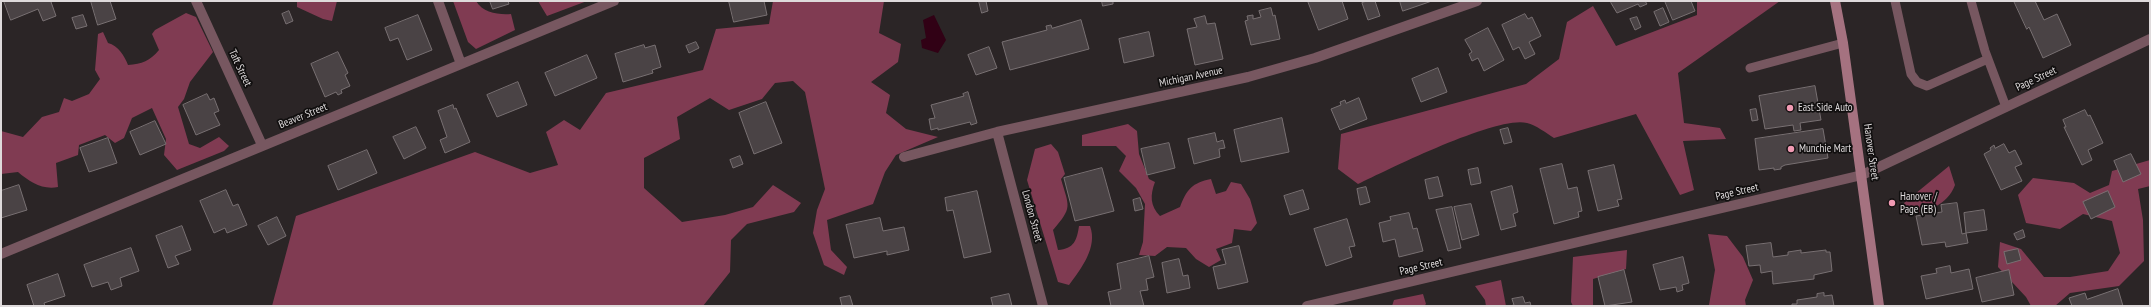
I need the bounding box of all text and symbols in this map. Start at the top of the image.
street label: Taft Street [226,47,254,89]
street label: Michigan Avenue [1158,64,1224,90]
street label: Page Street [2014,64,2058,94]
street label: Beaver Street [277,100,329,132]
place label: East Side Auto [1798,101,1853,115]
marker: East Side Auto [1785,103,1795,113]
street label: Hanover Street [1861,123,1881,181]
place label: Munchie Mart [1799,142,1851,156]
marker: Munchie Mart [1786,144,1796,154]
street label: Page Street [1714,181,1760,203]
street label: London Street [1019,189,1045,243]
place label: Hanover / Page (EB) [1900,190,1937,216]
marker: Hanover / Page (EB) [1887,198,1897,208]
street label: Page Street [1398,256,1444,278]

